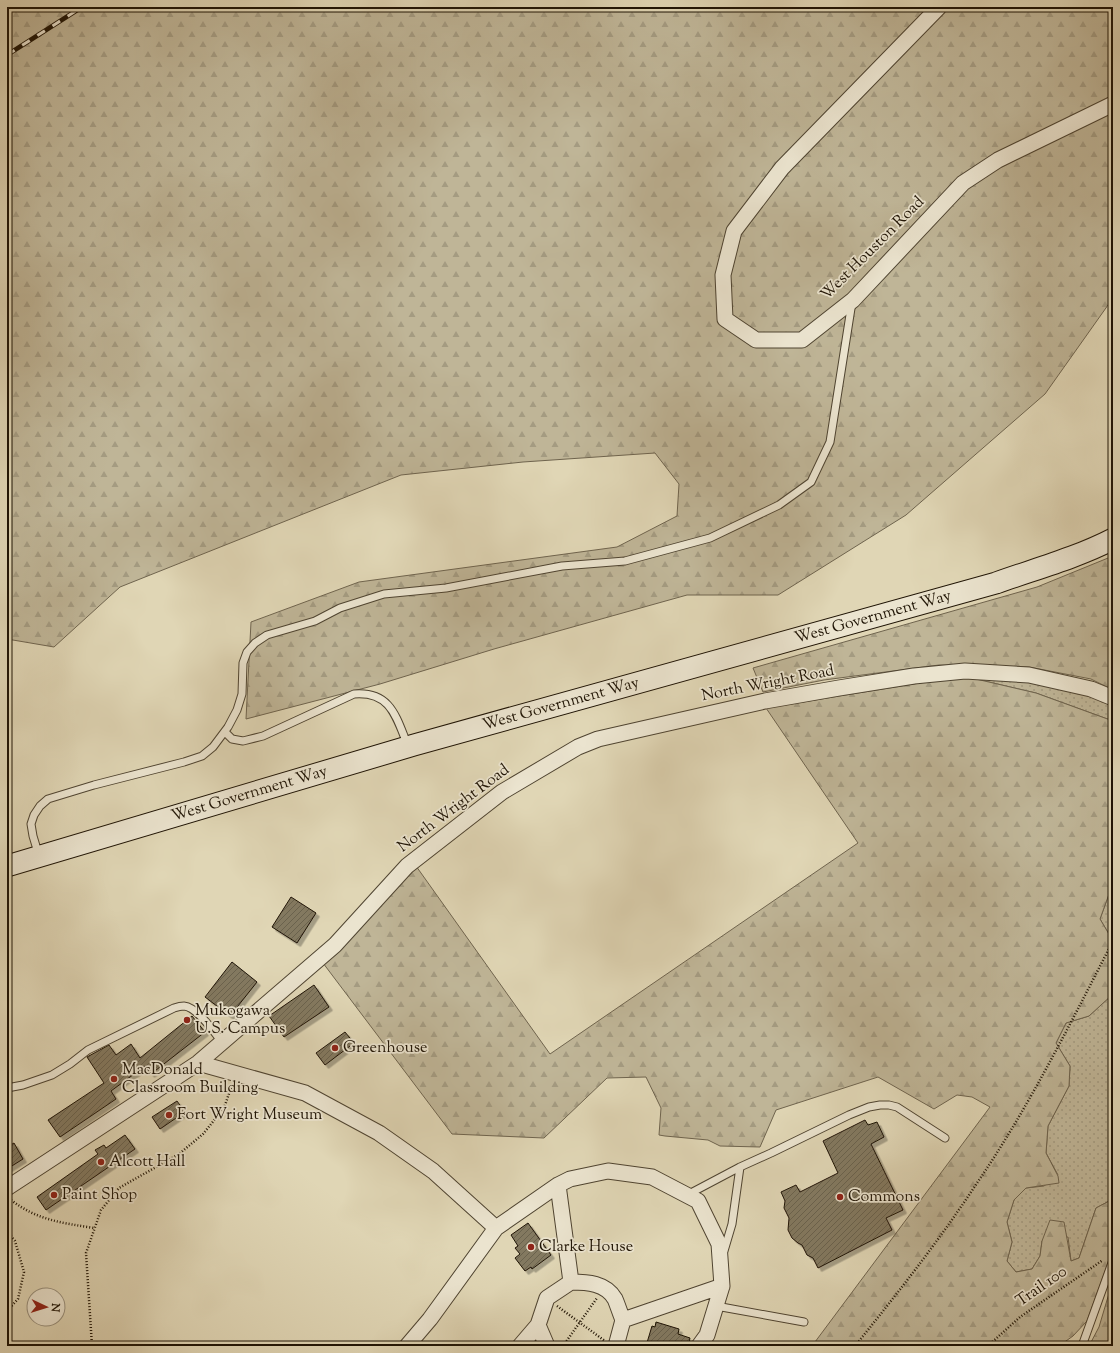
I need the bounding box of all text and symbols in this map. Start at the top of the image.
street label: West Houston Road [816,192,930,306]
street label: West Government Way [792,584,954,650]
street label: North Wright Road [700,660,836,708]
street label: West Government Way [480,671,642,737]
street label: North Wright Road [393,759,515,859]
street label: West Government Way [169,760,330,828]
place label: Mukogawa U.S. Campus [195,1000,285,1041]
marker: Mukogawa U.S. Campus [182,1015,192,1025]
place label: Greenhouse [343,1037,427,1060]
marker: Greenhouse [330,1043,340,1053]
place label: MacDonald Classroom Building [122,1059,258,1100]
marker: MacDonald Classroom Building [109,1074,119,1084]
place label: Fort Wright Museum [177,1104,322,1127]
marker: Fort Wright Museum [164,1110,174,1120]
place label: Alcott Hall [109,1151,186,1174]
marker: Alcott Hall [96,1157,106,1167]
place label: Paint Shop [62,1184,137,1207]
place label: Commons [848,1186,920,1209]
marker: Paint Shop [49,1190,59,1200]
marker: Commons [835,1192,845,1202]
place label: Clarke House [539,1236,633,1259]
marker: Clarke House [526,1242,536,1252]
street label: Trail 100 [1012,1261,1072,1313]
north arrow [26,1287,66,1327]
text: N [47,1302,63,1313]

